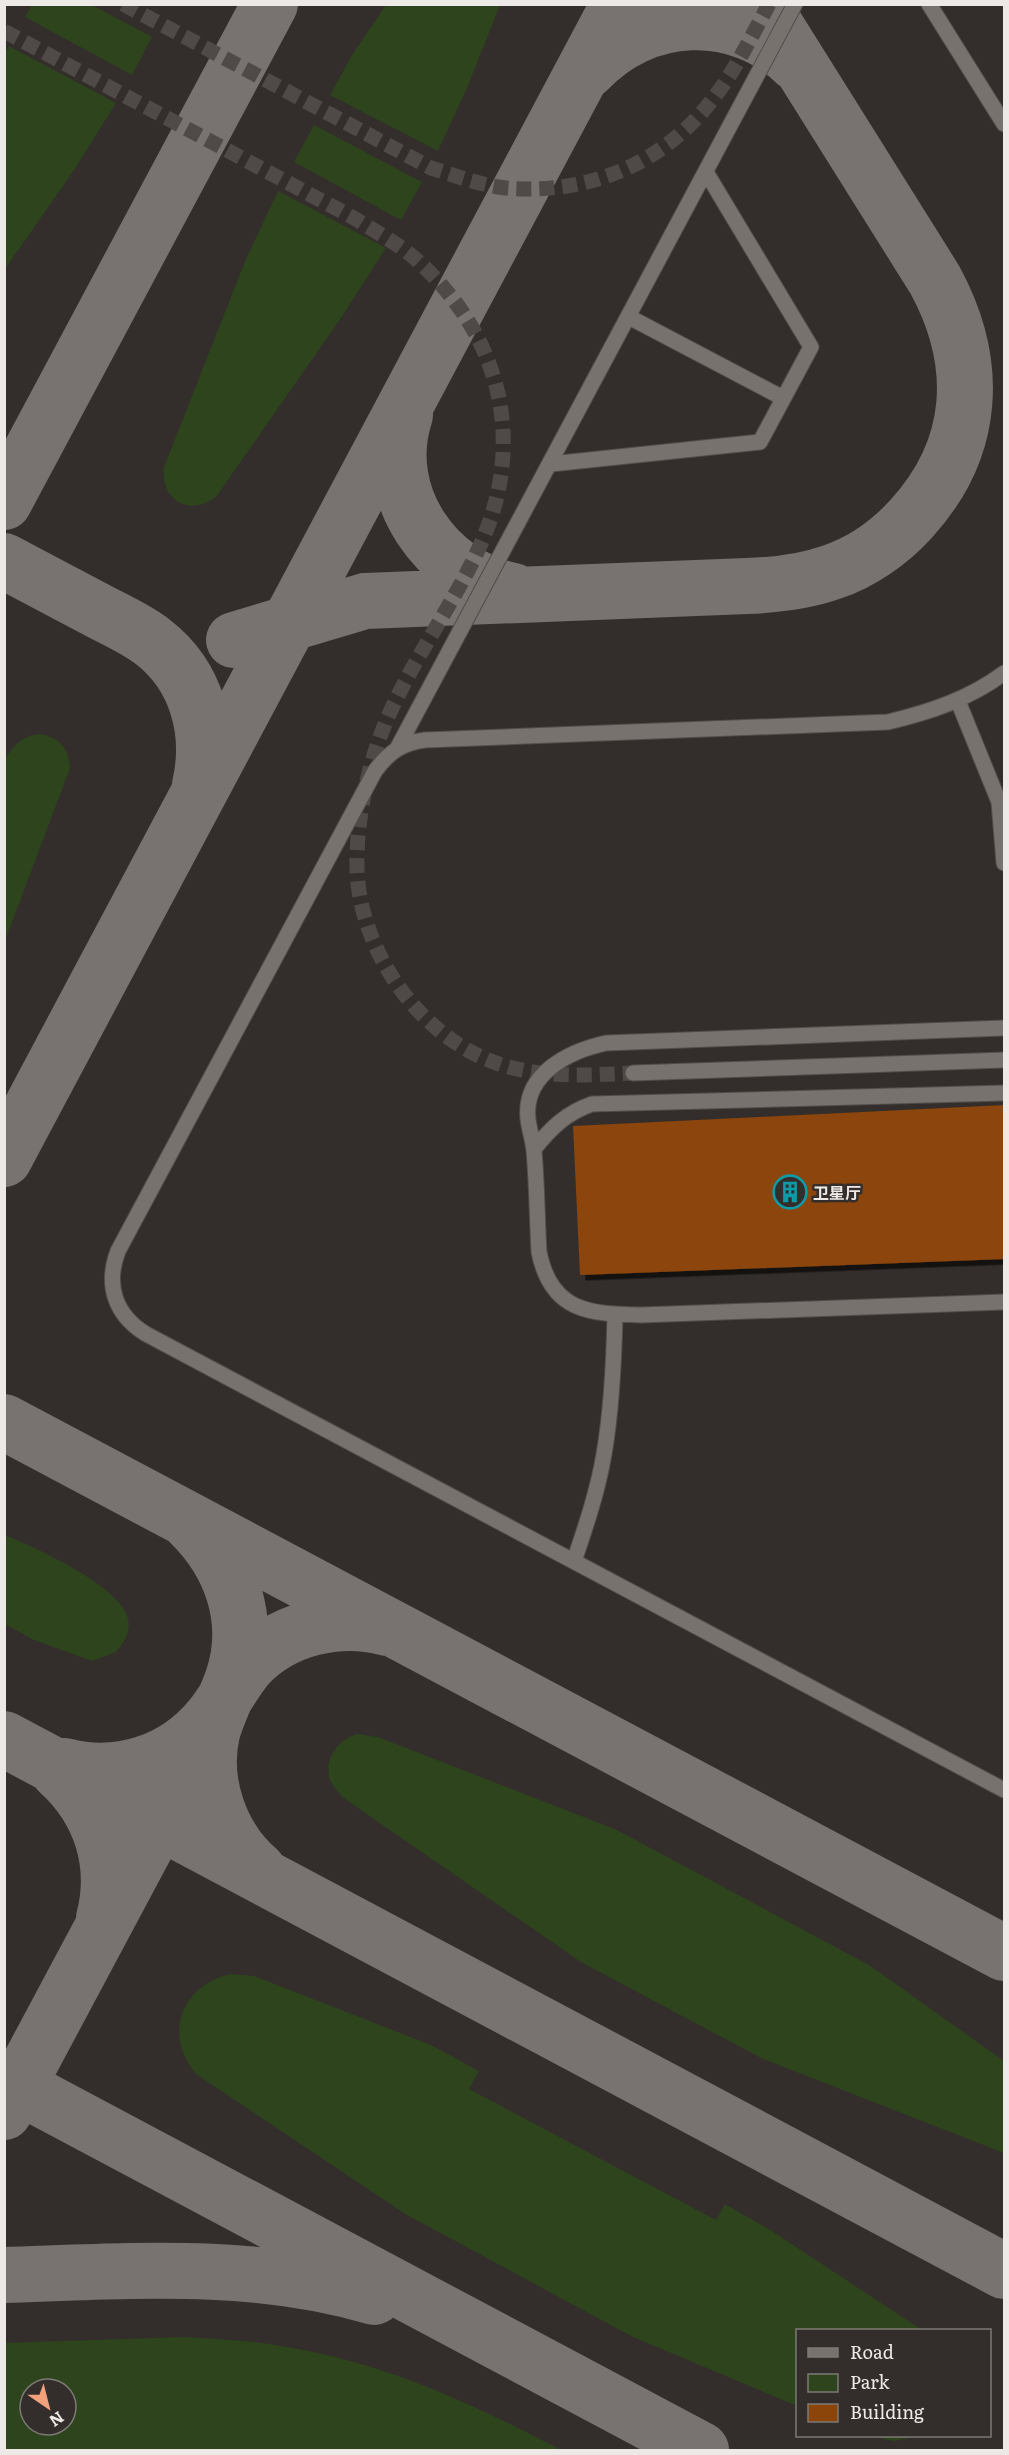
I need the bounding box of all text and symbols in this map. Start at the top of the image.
building icon: 卫星厅 [772,1174,808,1210]
place label: 卫星厅 [813,1180,861,1204]
legend [796,2329,991,2437]
text: Road [850,2338,894,2365]
text: Park [850,2368,891,2395]
north arrow [18,2377,78,2437]
text: Building [850,2398,925,2425]
text: N [45,2406,70,2434]

